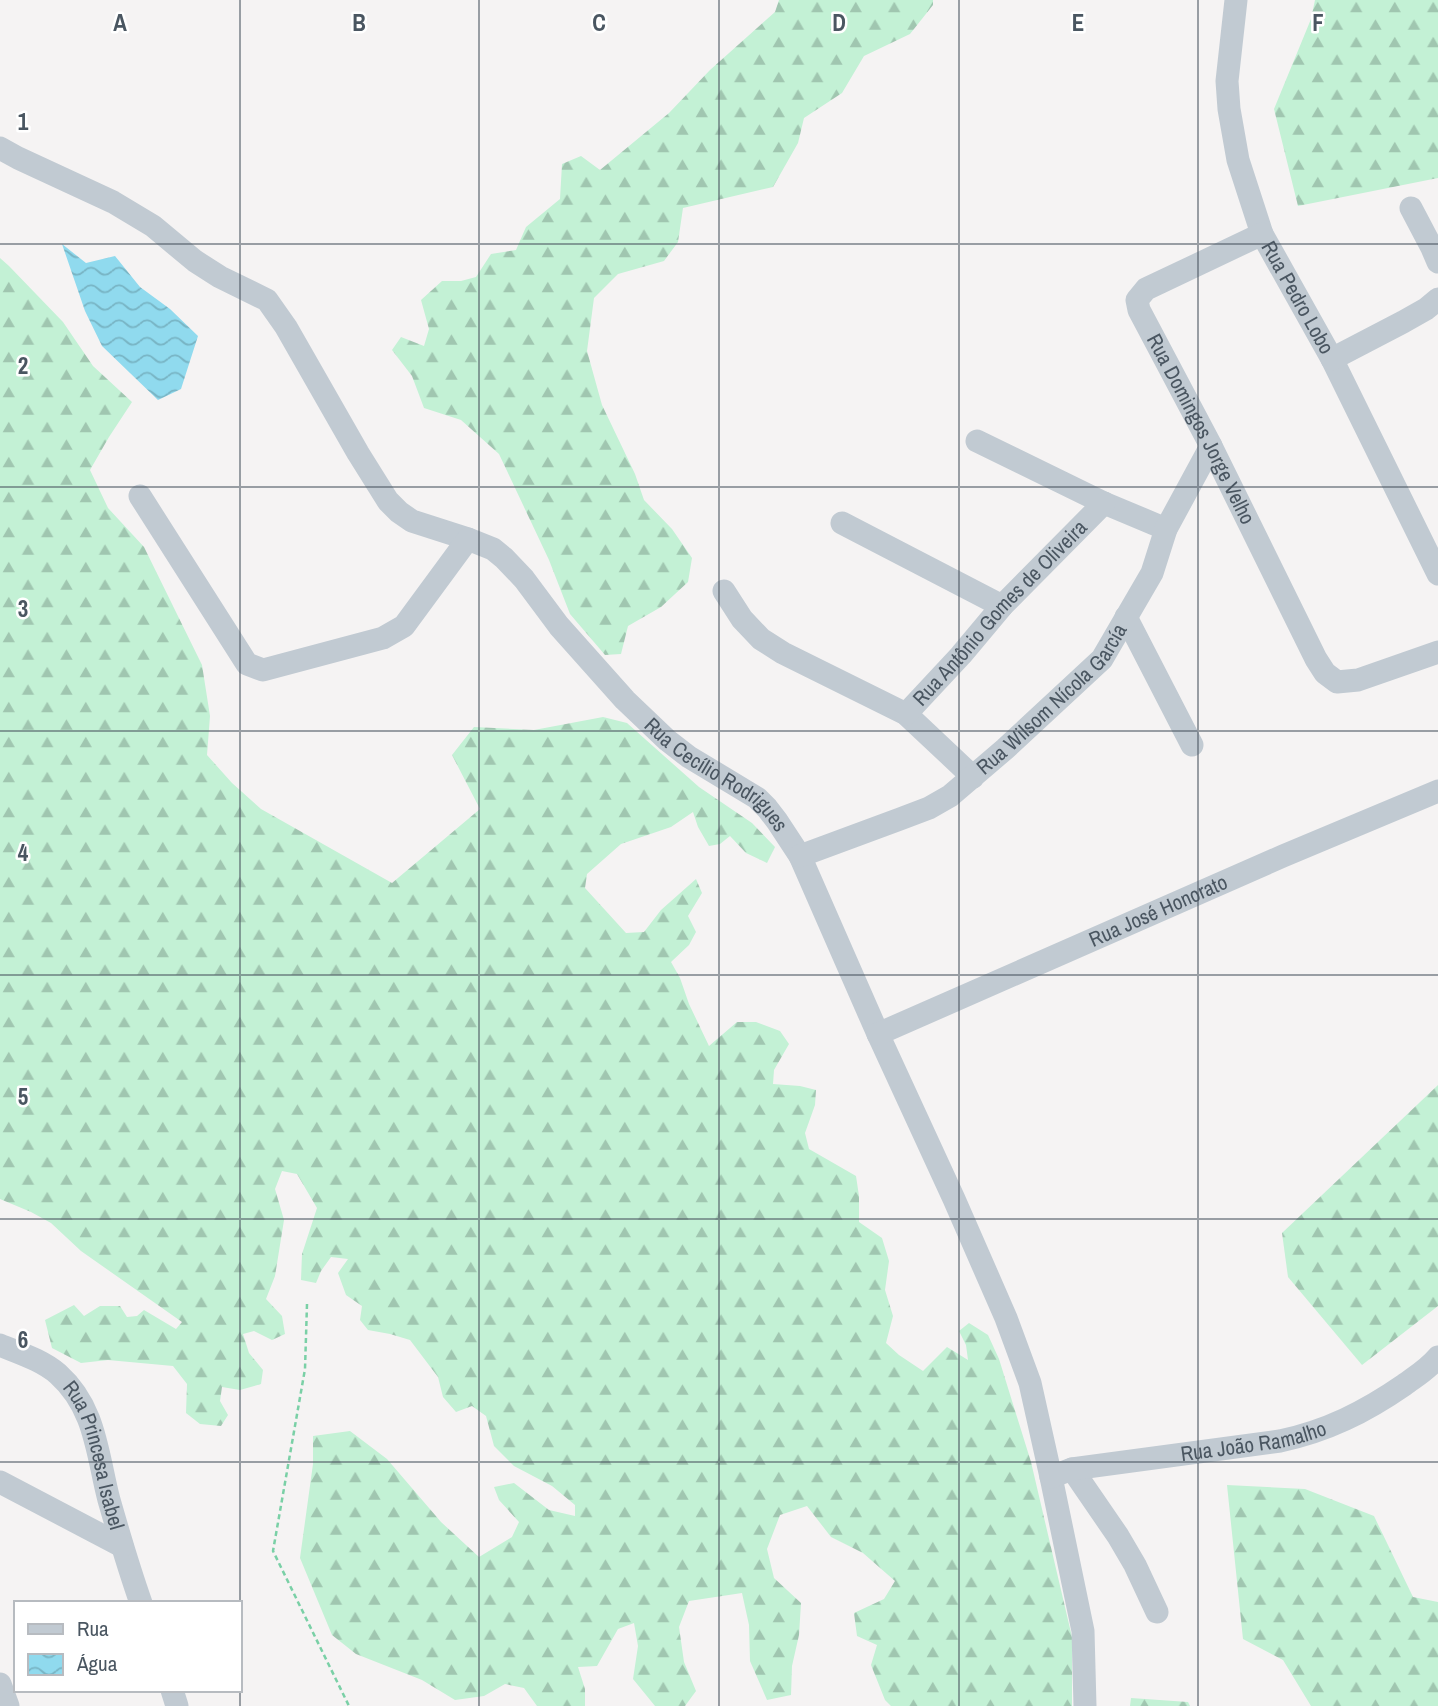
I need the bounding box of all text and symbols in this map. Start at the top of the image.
text: A [113,7,127,38]
text: B [352,7,366,38]
text: C [592,7,606,38]
text: D [832,7,846,38]
text: E [1072,7,1084,38]
text: F [1312,7,1324,38]
text: 1 [18,106,29,137]
street label: Rua Pedro Lobo [1255,235,1341,359]
street label: Rua Domingos Jorge Velho [1140,328,1262,529]
text: 2 [18,350,28,381]
street label: Rua Antônio Gomes de Oliveira [906,513,1094,712]
text: 3 [18,593,28,624]
street label: Rua Wilsom Nícola García [970,618,1134,781]
street label: Rua Cecílio Rodrigues [638,711,795,837]
text: 4 [18,837,29,868]
street label: Rua José Honorato [1084,867,1232,954]
text: 5 [18,1081,28,1112]
text: 6 [18,1324,28,1355]
street label: Rua Princesa Isabel [56,1374,132,1533]
street label: Rua João Ramalho [1179,1414,1330,1468]
legend [14,1601,242,1692]
text: Rua [77,1614,109,1643]
text: Água [76,1649,118,1678]

